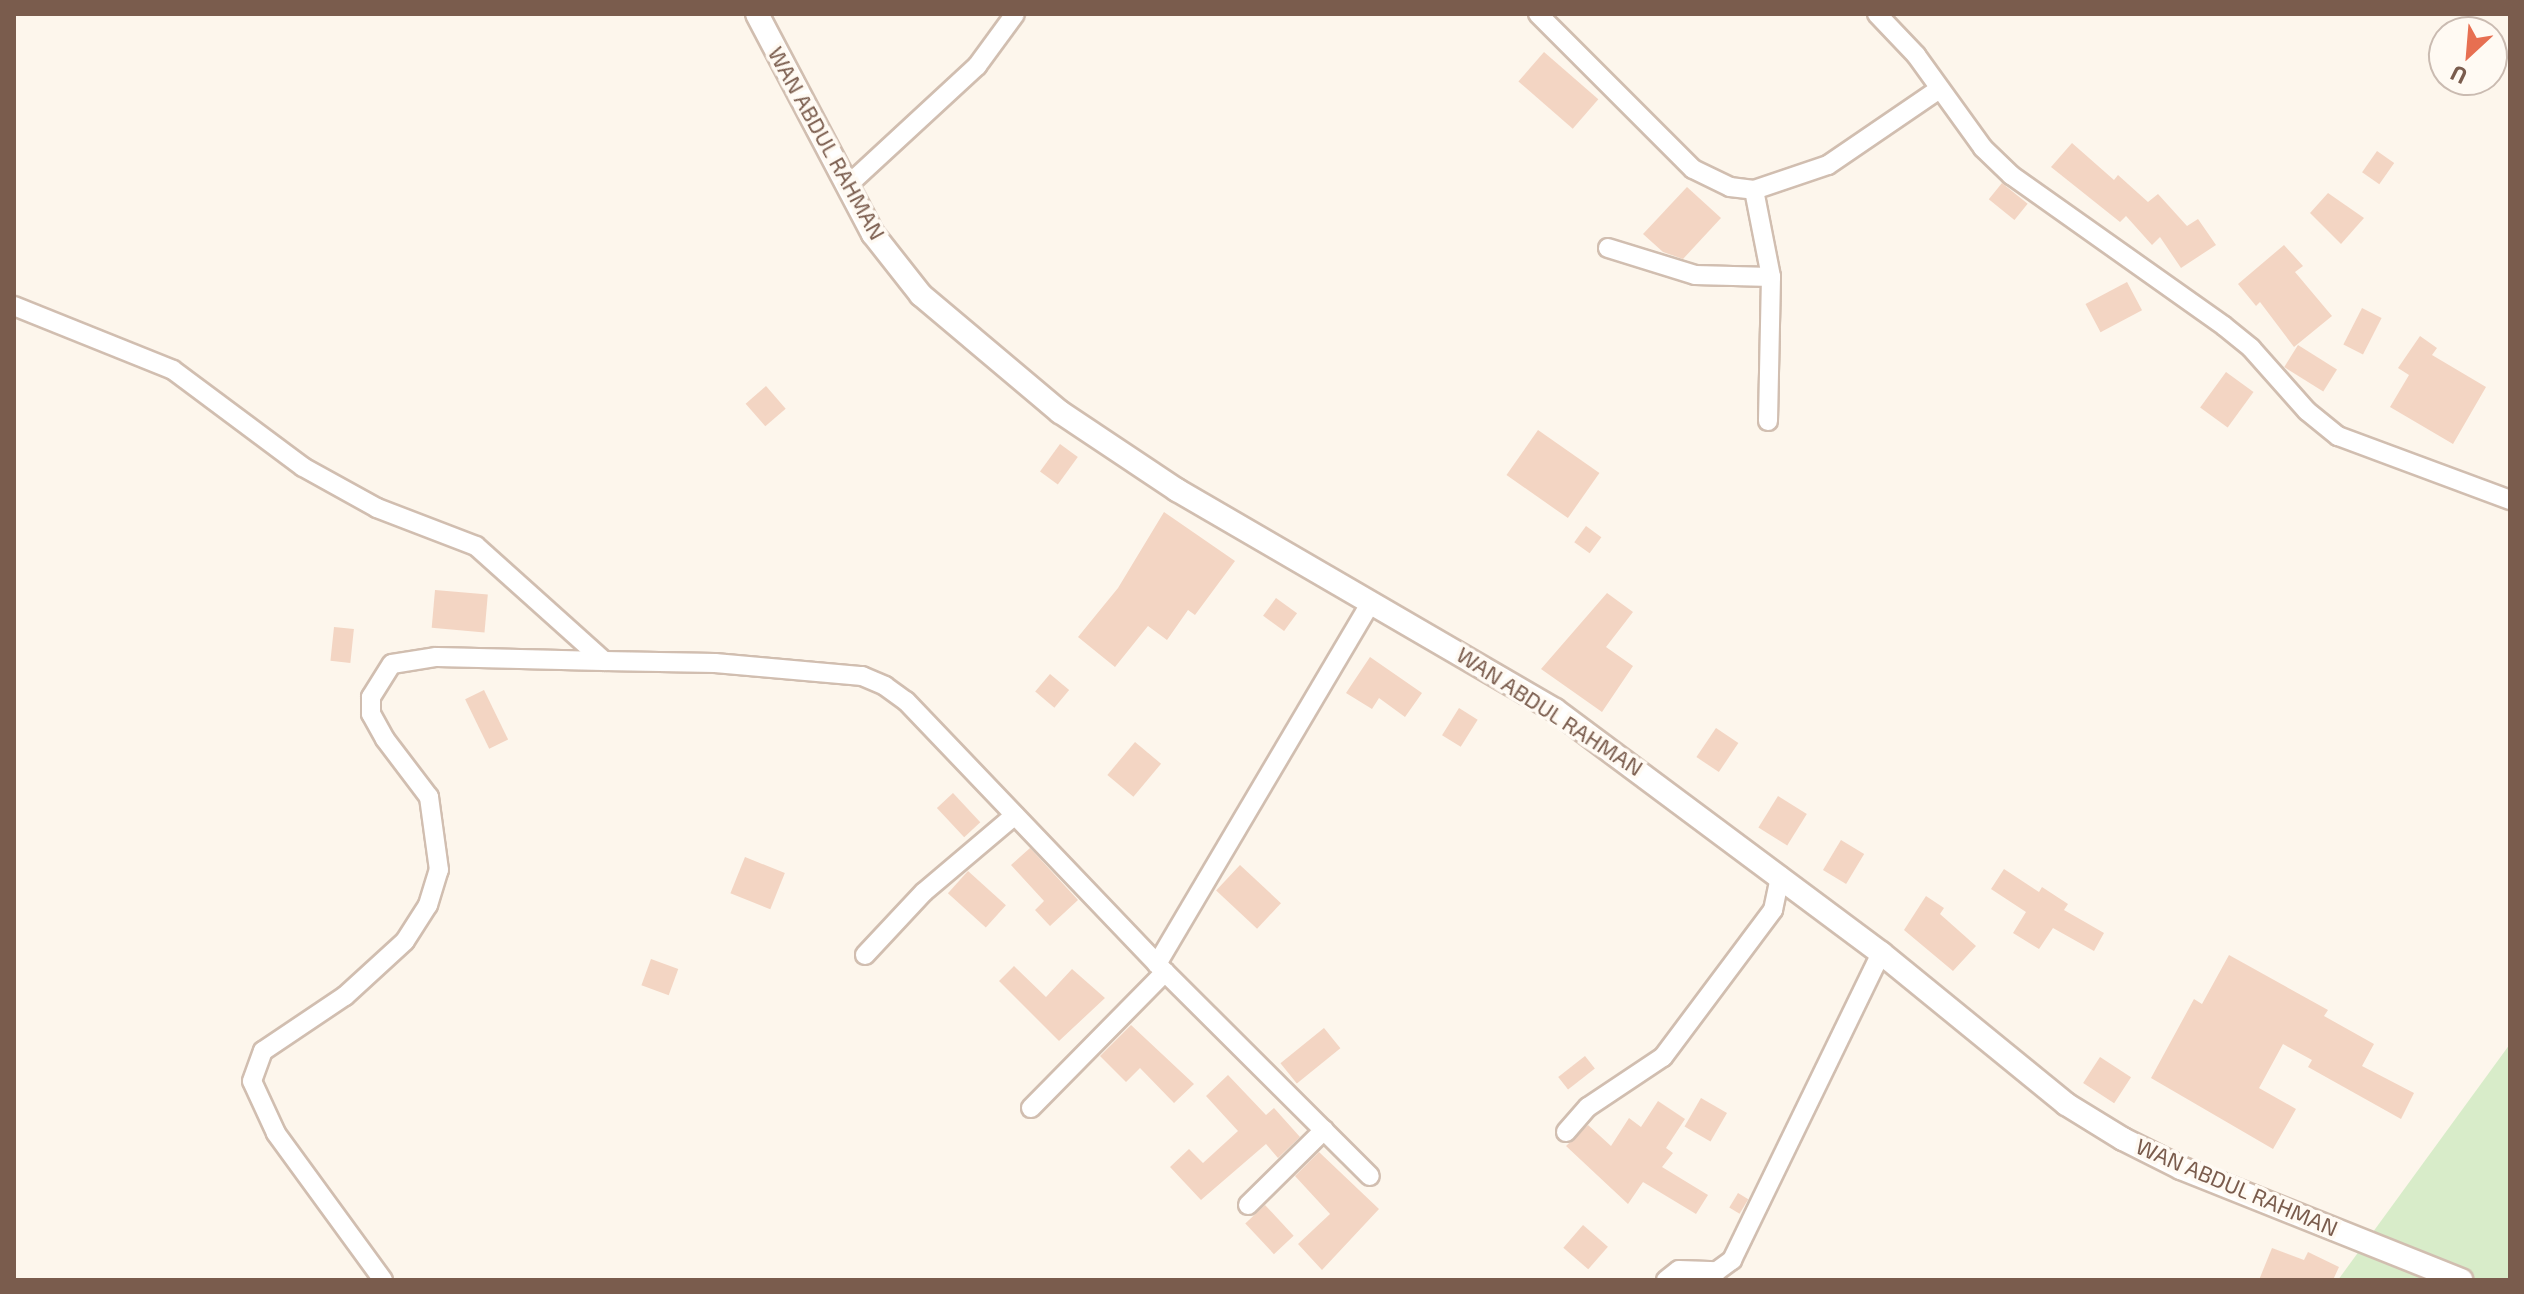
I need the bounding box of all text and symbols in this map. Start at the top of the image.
north arrow [2428,16,2508,96]
street label: WAN ABDUL RAHMAN [763,41,891,245]
text: U [2446,61,2471,91]
street label: WAN ABDUL RAHMAN [1452,641,1648,781]
street label: WAN ABDUL RAHMAN [2132,1132,2342,1242]

